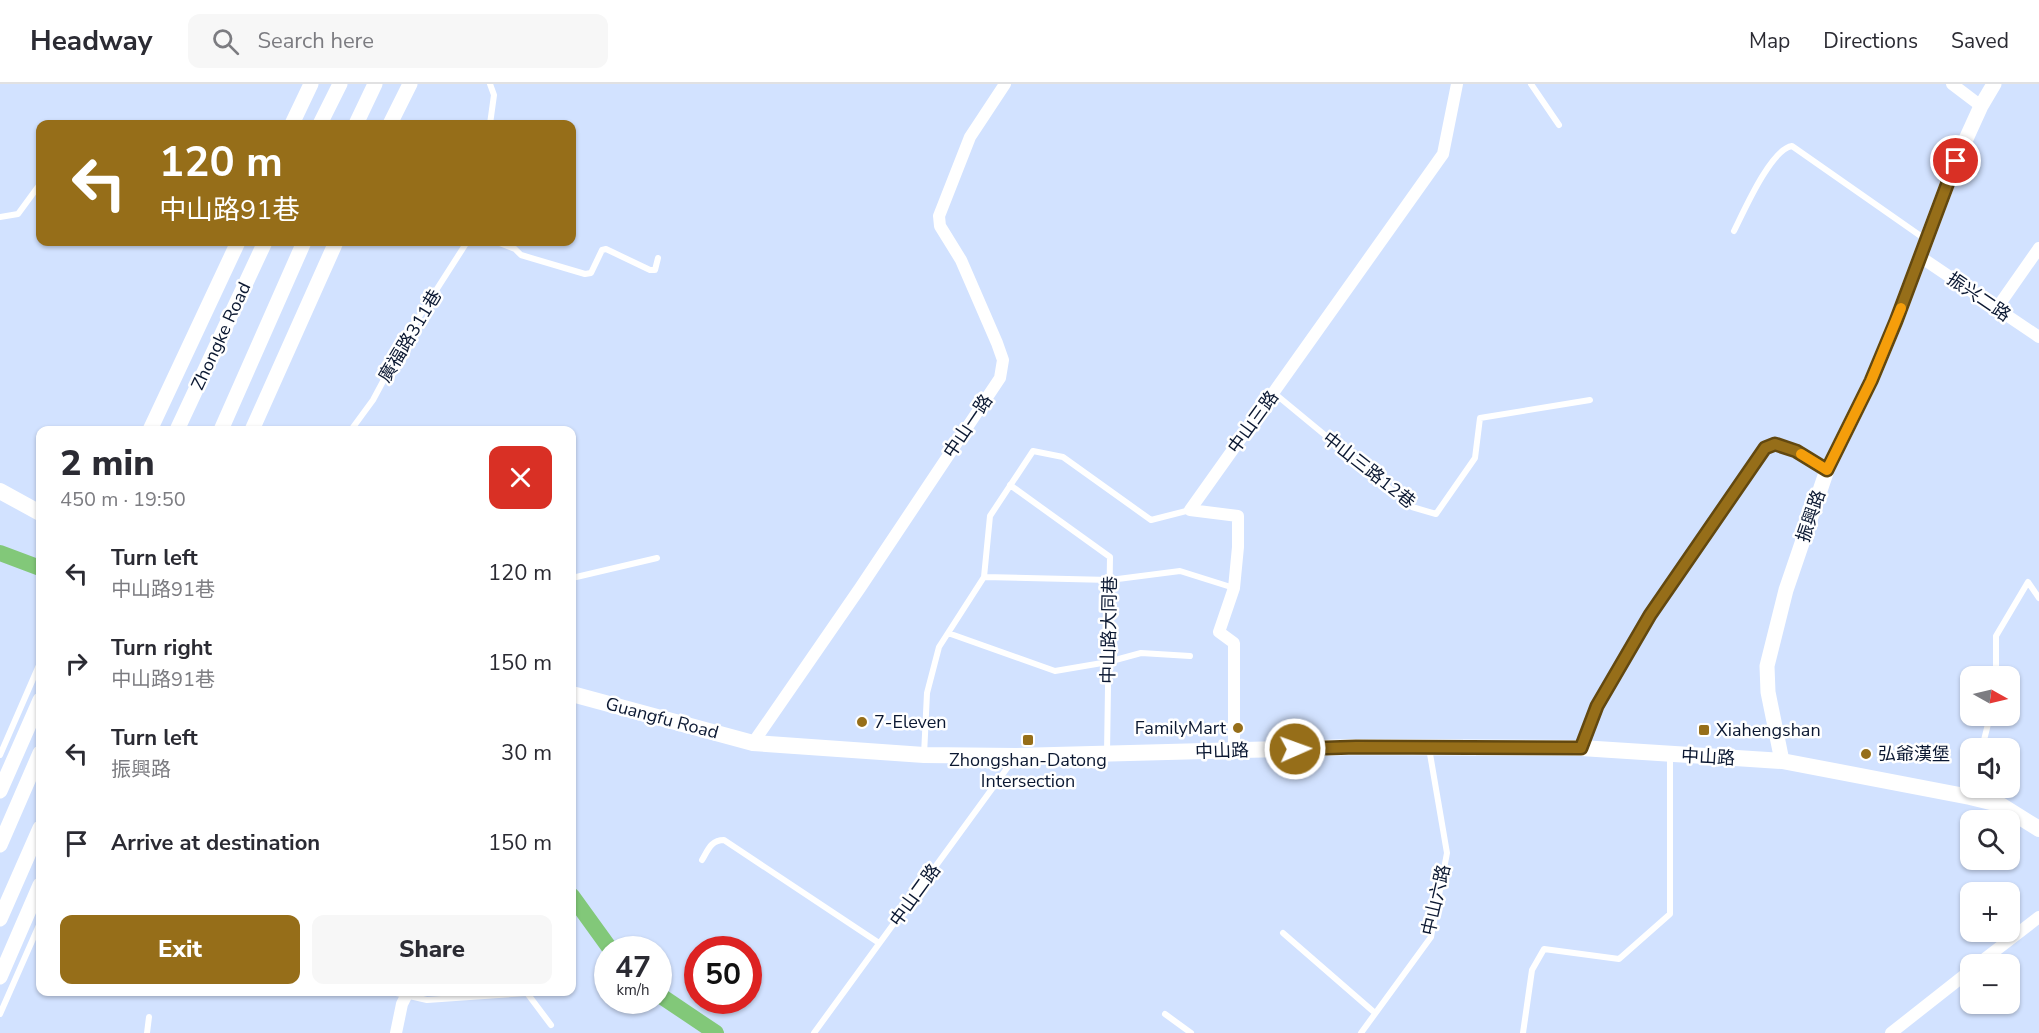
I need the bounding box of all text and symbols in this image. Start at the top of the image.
search box [188,14,608,68]
text: Headway [30,22,152,60]
icon: search [209,25,242,58]
text: Search here [257,26,374,56]
text: Map [1749,27,1790,55]
text: Directions [1823,27,1918,55]
text: Saved [1951,27,2009,55]
text: 120 m [159,134,283,191]
pin [1930,135,1981,186]
icon: left [60,144,138,222]
icon: arrive [1939,144,1972,177]
text: 中山路91巷 [159,192,299,229]
street label: 振兴二路 [1942,267,2016,327]
street label: Zhongke Road [186,278,256,394]
street label: 廣福路311巷 [373,285,447,387]
street label: 中山三路 [1222,386,1284,458]
street label: 中山一路 [938,389,998,463]
street label: 中山三路12巷 [1318,426,1420,514]
text: 2 min [60,439,155,488]
button: close [489,446,552,509]
text: 450 m · 19:50 [60,486,186,513]
street label: 振興路 [1791,487,1831,545]
text: Turn left [111,543,198,573]
icon: left [60,557,93,590]
text: 120 m [488,558,552,588]
text: 中山路91巷 [111,576,215,603]
street label: 中山路大同巷 [1096,576,1122,684]
text: Turn right [111,633,212,663]
icon: right [60,647,93,680]
text: 150 m [488,648,552,678]
text: 中山路91巷 [111,666,215,693]
north arrow [1960,666,2020,726]
map controls [1960,666,2020,1014]
street label: Guangfu Road [603,691,721,745]
place label: 7-Eleven [874,710,947,734]
marker: 7-Eleven [855,715,869,729]
place label: FamilyMart [1135,716,1227,740]
position arrow [1263,717,1327,781]
place label: Xiahengshan [1716,718,1821,742]
marker: FamilyMart [1231,721,1245,735]
text: Turn left [111,723,198,753]
marker: Xiahengshan [1697,723,1711,737]
marker: Zhongshan-Datong Intersection [1021,733,1035,747]
icon: left [60,737,93,770]
text: 30 m [501,738,552,768]
street label: 中山路 [1195,738,1249,764]
button: sound [1960,738,2020,798]
place label: 弘爺漢堡 [1878,742,1950,766]
street label: 中山路 [1680,744,1736,770]
marker: 弘爺漢堡 [1859,747,1873,761]
place label: Zhongshan-Datong Intersection [949,748,1107,793]
text: 振興路 [111,756,171,783]
button: search [1960,810,2020,870]
icon: arrive [60,827,93,860]
text: Arrive at destination [111,828,320,858]
text: 150 m [488,828,552,858]
street label: 中山二路 [884,859,946,931]
street label: 中山六路 [1416,862,1456,938]
button: + [1960,882,2020,942]
button: Exit [60,915,300,984]
button: Share [312,915,552,984]
speed limit sign: 50 [684,936,762,1014]
text: 47 [615,947,651,988]
button: − [1960,954,2020,1014]
text: km/h [616,980,650,1000]

